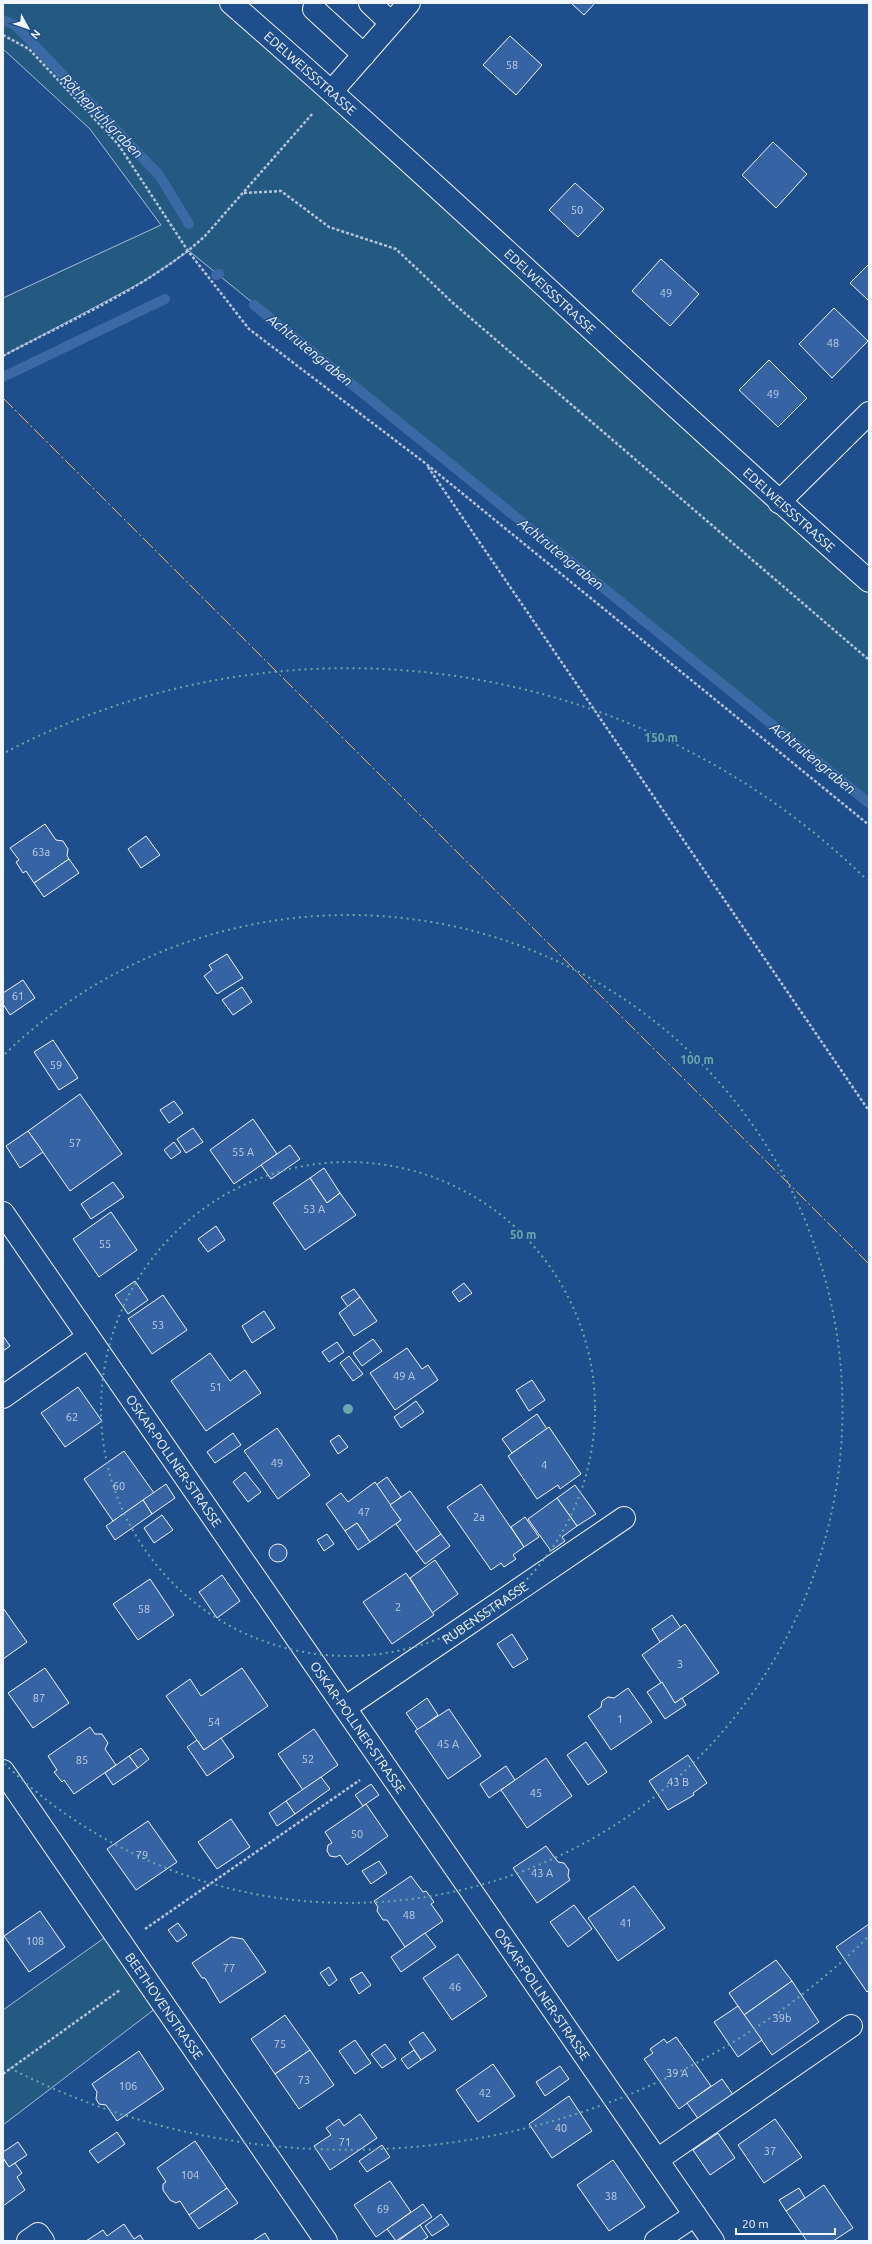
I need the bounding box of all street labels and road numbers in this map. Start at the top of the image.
street label: EDELWEISSSTRASSE [262,29,359,118]
street label: EDELWEISSSTRASSE [502,246,598,336]
street label: EDELWEISSSTRASSE [741,465,838,555]
street label: OSKAR-POLLNER-STRASSE [124,1392,225,1529]
street label: RUBENSSTRASSE [439,1578,531,1647]
street label: OSKAR-POLLNER-STRASSE [308,1659,409,1796]
street label: OSKAR-POLLNER-STRASSE [492,1925,593,2063]
street label: BEETHOVENSTRASSE [123,1950,206,2062]

